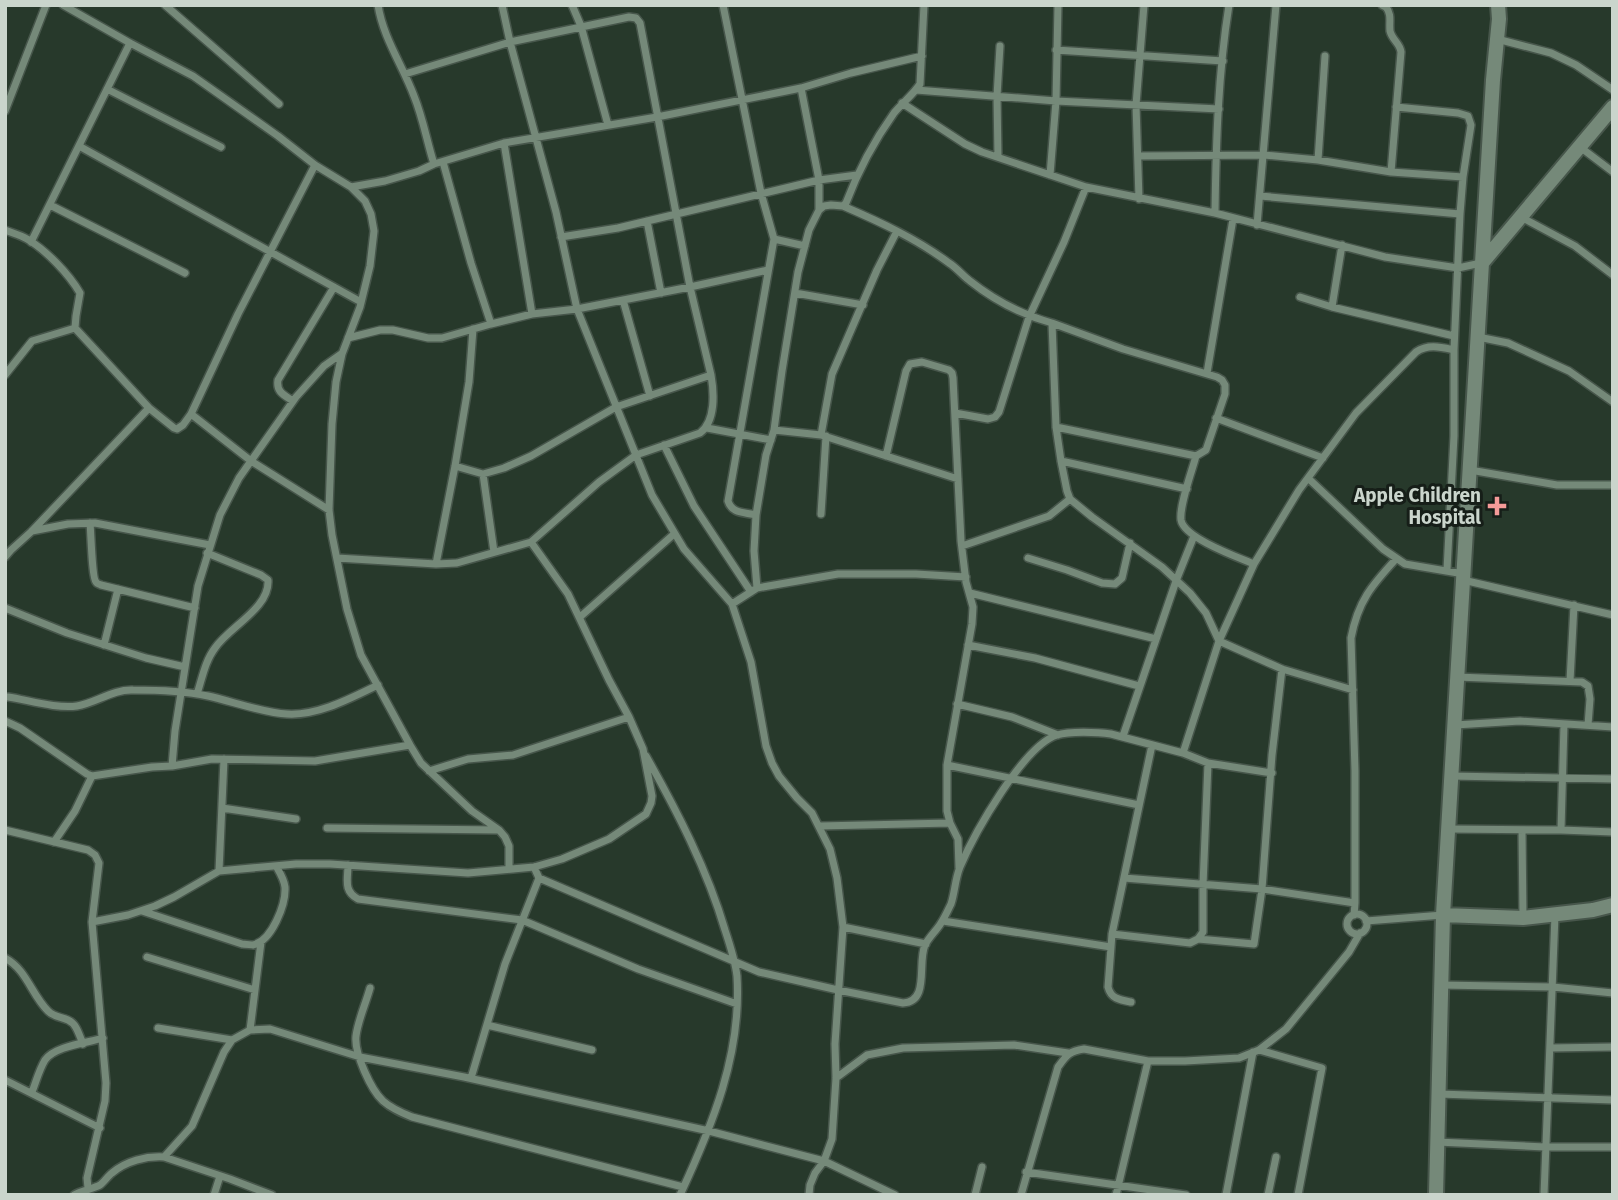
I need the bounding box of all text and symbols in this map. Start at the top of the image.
place label: Apple Children Hospital [1353,484,1481,529]
marker: Apple Children Hospital [1487,496,1507,516]

